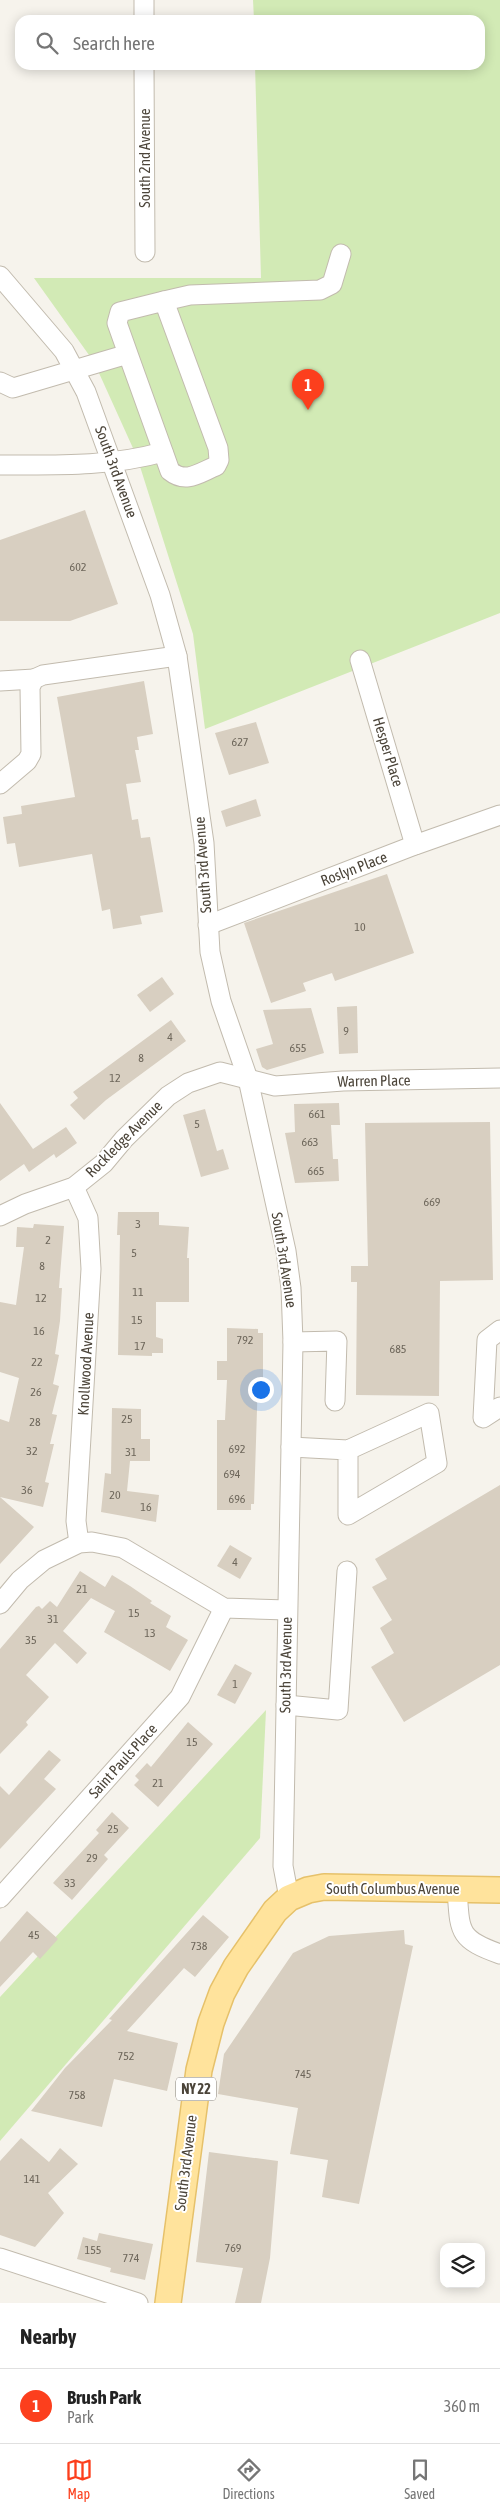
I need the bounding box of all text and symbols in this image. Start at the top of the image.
search box [15,15,485,70]
icon: search [33,29,61,57]
text: Search here [73,32,155,54]
street label: South 2nd Avenue [136,108,153,208]
pin: 1 [292,369,324,410]
street label: South 3rd Avenue [92,424,141,520]
house number: 602 [70,560,86,574]
street label: Hesper Place [370,715,407,789]
house number: 627 [232,735,249,749]
street label: South 3rd Avenue [191,816,214,914]
street label: Roslyn Place [318,848,390,889]
house number: 10 [354,920,366,934]
house number: 9 [343,1024,349,1038]
house number: 4 [167,1030,173,1044]
house number: 655 [290,1041,306,1055]
house number: 8 [138,1051,144,1065]
house number: 12 [109,1071,121,1085]
street label: Warren Place [337,1071,411,1090]
street label: Rockledge Avenue [82,1097,165,1180]
house number: 661 [309,1107,326,1121]
house number: 5 [194,1117,200,1131]
house number: 663 [302,1135,318,1149]
house number: 665 [308,1164,324,1178]
house number: 669 [424,1195,441,1209]
street label: South 3rd Avenue [269,1211,300,1309]
house number: 3 [135,1217,141,1231]
house number: 2 [45,1233,51,1247]
house number: 5 [131,1246,137,1260]
house number: 8 [39,1259,45,1273]
house number: 11 [132,1285,144,1299]
house number: 12 [35,1291,47,1305]
street label: Knollwood Avenue [74,1312,97,1416]
house number: 15 [131,1313,143,1327]
house number: 16 [33,1324,45,1338]
house number: 792 [237,1333,253,1347]
house number: 17 [134,1339,146,1353]
house number: 685 [390,1342,406,1356]
house number: 22 [31,1355,43,1369]
your location [248,1377,274,1403]
house number: 26 [30,1385,42,1399]
house number: 25 [121,1412,133,1426]
house number: 28 [29,1415,41,1429]
house number: 692 [229,1442,245,1456]
house number: 32 [26,1444,38,1458]
house number: 31 [125,1445,137,1459]
house number: 694 [224,1467,241,1481]
house number: 36 [21,1483,33,1497]
house number: 20 [109,1488,121,1502]
house number: 696 [229,1492,246,1506]
house number: 16 [140,1500,152,1514]
house number: 4 [232,1555,238,1569]
house number: 21 [76,1582,88,1596]
house number: 15 [128,1606,140,1620]
house number: 31 [47,1612,59,1626]
street label: South 3rd Avenue [276,1616,295,1713]
house number: 13 [144,1626,156,1640]
house number: 35 [25,1633,37,1647]
house number: 1 [232,1677,238,1691]
street label: Saint Pauls Place [85,1720,160,1801]
house number: 15 [186,1735,198,1749]
house number: 21 [152,1776,164,1790]
house number: 25 [107,1822,119,1836]
house number: 29 [86,1851,98,1865]
house number: 33 [64,1876,76,1890]
street label: South Columbus Avenue [326,1880,460,1897]
house number: 45 [28,1928,40,1942]
house number: 738 [191,1939,208,1953]
house number: 752 [118,2049,134,2063]
house number: 745 [295,2067,311,2081]
road number: NY 22 [176,2078,216,2100]
house number: 758 [69,2088,86,2102]
street label: South 3rd Avenue [171,2114,200,2212]
house number: 141 [24,2172,41,2186]
house number: 769 [225,2241,242,2255]
house number: 155 [85,2243,101,2257]
map controls [440,2243,485,2288]
button: layers [440,2243,485,2288]
house number: 774 [123,2251,140,2265]
text: Nearby [20,2324,76,2348]
text: Brush Park [67,2386,141,2408]
text: 1 [32,2397,40,2415]
text: 360 m [444,2397,480,2415]
text: Park [67,2408,94,2426]
tab: Map [65,2456,93,2502]
tab: Directions [222,2456,275,2502]
tab: Saved [404,2456,435,2502]

